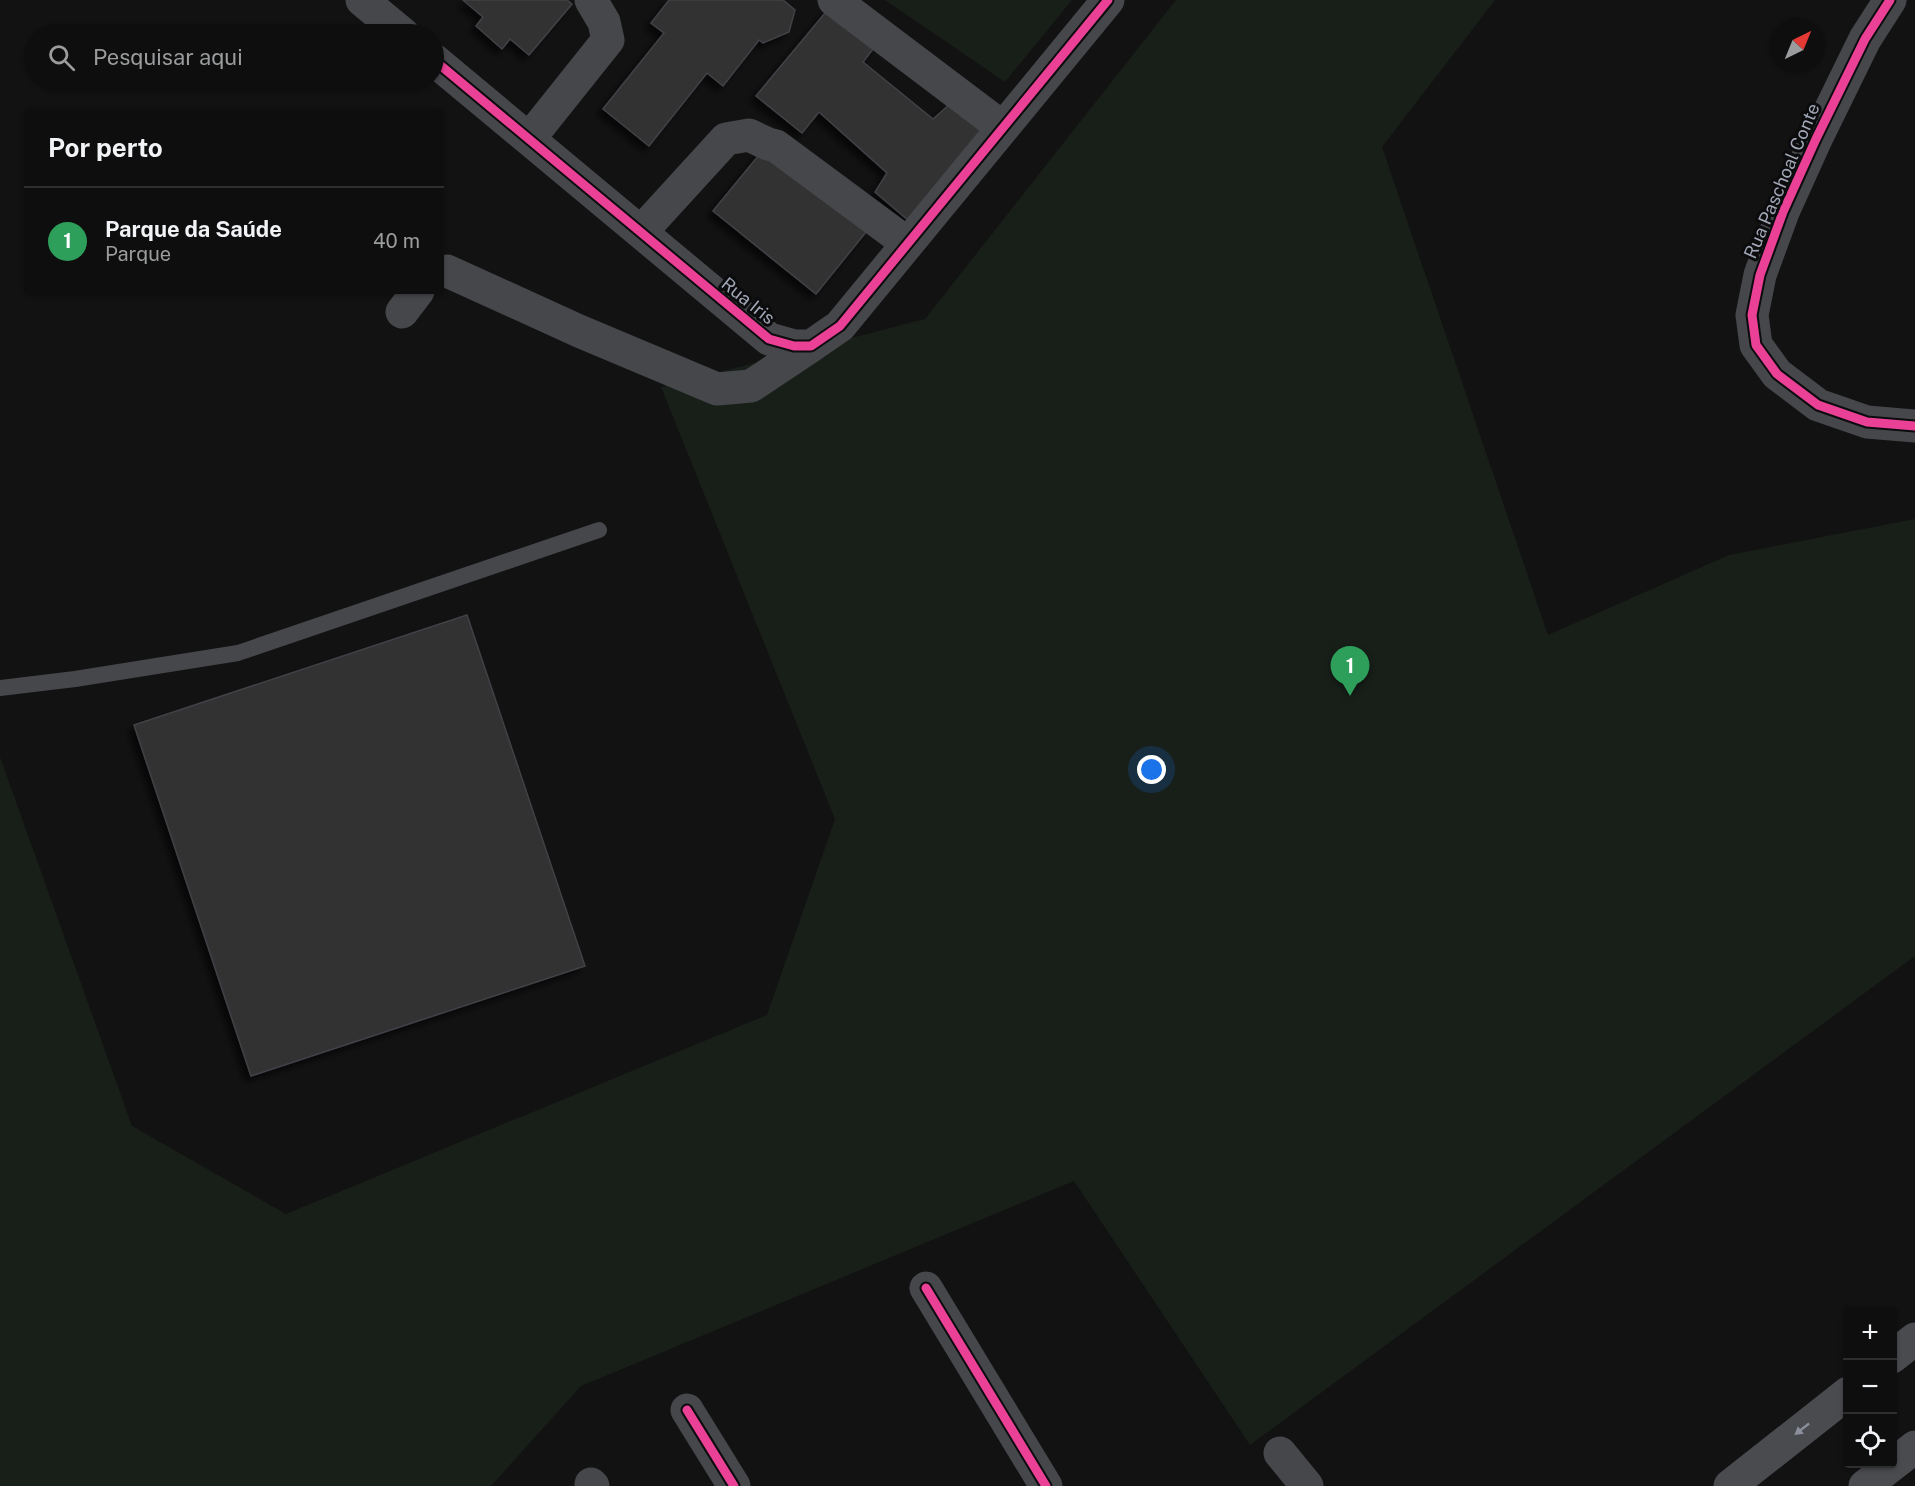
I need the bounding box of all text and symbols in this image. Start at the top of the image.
north arrow [1771,18,1825,72]
search box [24,24,444,90]
icon: search [45,41,78,74]
text: Pesquisar aqui [93,44,243,70]
street label: Rua Paschoal Conte [1739,100,1824,262]
text: Por perto [48,132,163,163]
text: Parque da Saúde [105,216,282,242]
text: 1 [63,229,72,253]
text: 40 m [373,229,420,253]
text: Parque [105,242,171,266]
street label: Rua Iris [717,273,779,328]
pin: 1 [1330,646,1370,696]
your location [1137,755,1166,784]
map controls [1843,1306,1897,1468]
button: + [1843,1306,1897,1360]
button: − [1843,1360,1897,1414]
button: locate [1843,1414,1897,1468]
one-way arrow [1794,1422,1809,1435]

